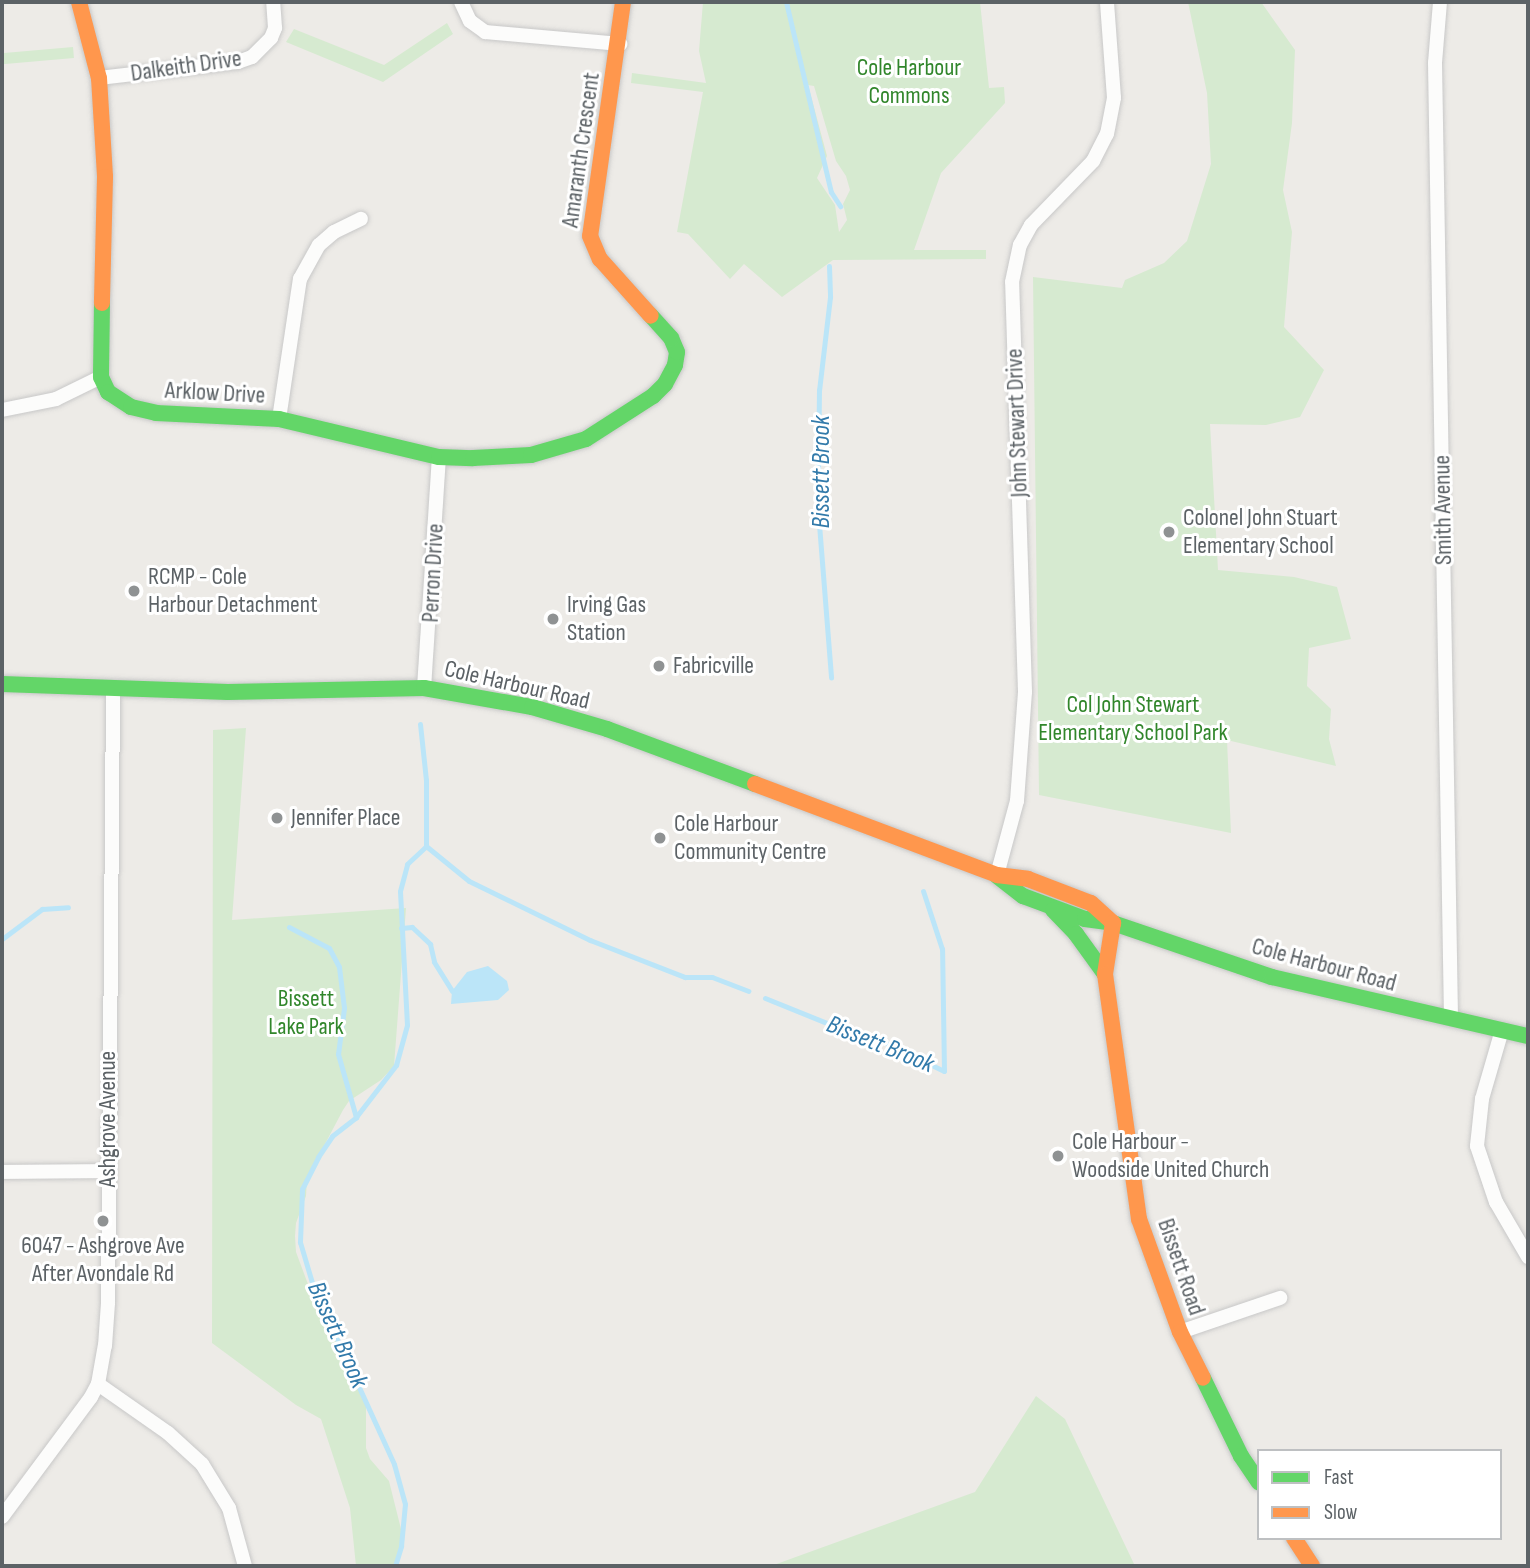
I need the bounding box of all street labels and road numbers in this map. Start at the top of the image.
street label: Dalkeith Drive [129,44,243,88]
street label: Amaranth Crescent [556,71,606,229]
street label: John Stewart Drive [1000,348,1034,498]
street label: Arklow Drive [164,376,266,410]
street label: Smith Avenue [1428,455,1458,565]
street label: Perron Drive [416,523,450,623]
street label: Cole Harbour Road [442,654,592,716]
street label: Cole Harbour Road [1249,932,1399,998]
street label: Ashgrove Avenue [94,1051,122,1187]
street label: Bissett Road [1151,1215,1211,1319]

